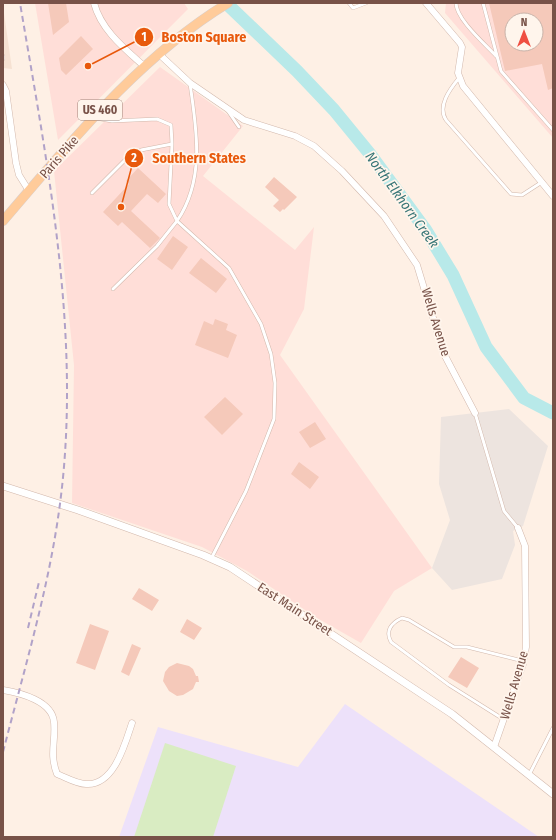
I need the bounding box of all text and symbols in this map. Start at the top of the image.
north arrow [504,12,544,52]
text: N [521,16,527,29]
callout: Boston Square [134,24,255,50]
text: Boston Square [162,29,246,46]
text: 1 [141,30,147,44]
road number: US 460 [78,100,122,120]
street label: Paris Pike [36,133,82,181]
callout: Southern States [124,145,254,171]
water label: North Elkhorn Creek [361,149,443,251]
text: Southern States [152,150,246,167]
text: 2 [130,151,137,165]
street label: Wells Avenue [419,286,453,358]
street label: East Main Street [255,579,336,639]
street label: Wells Avenue [497,649,531,721]

